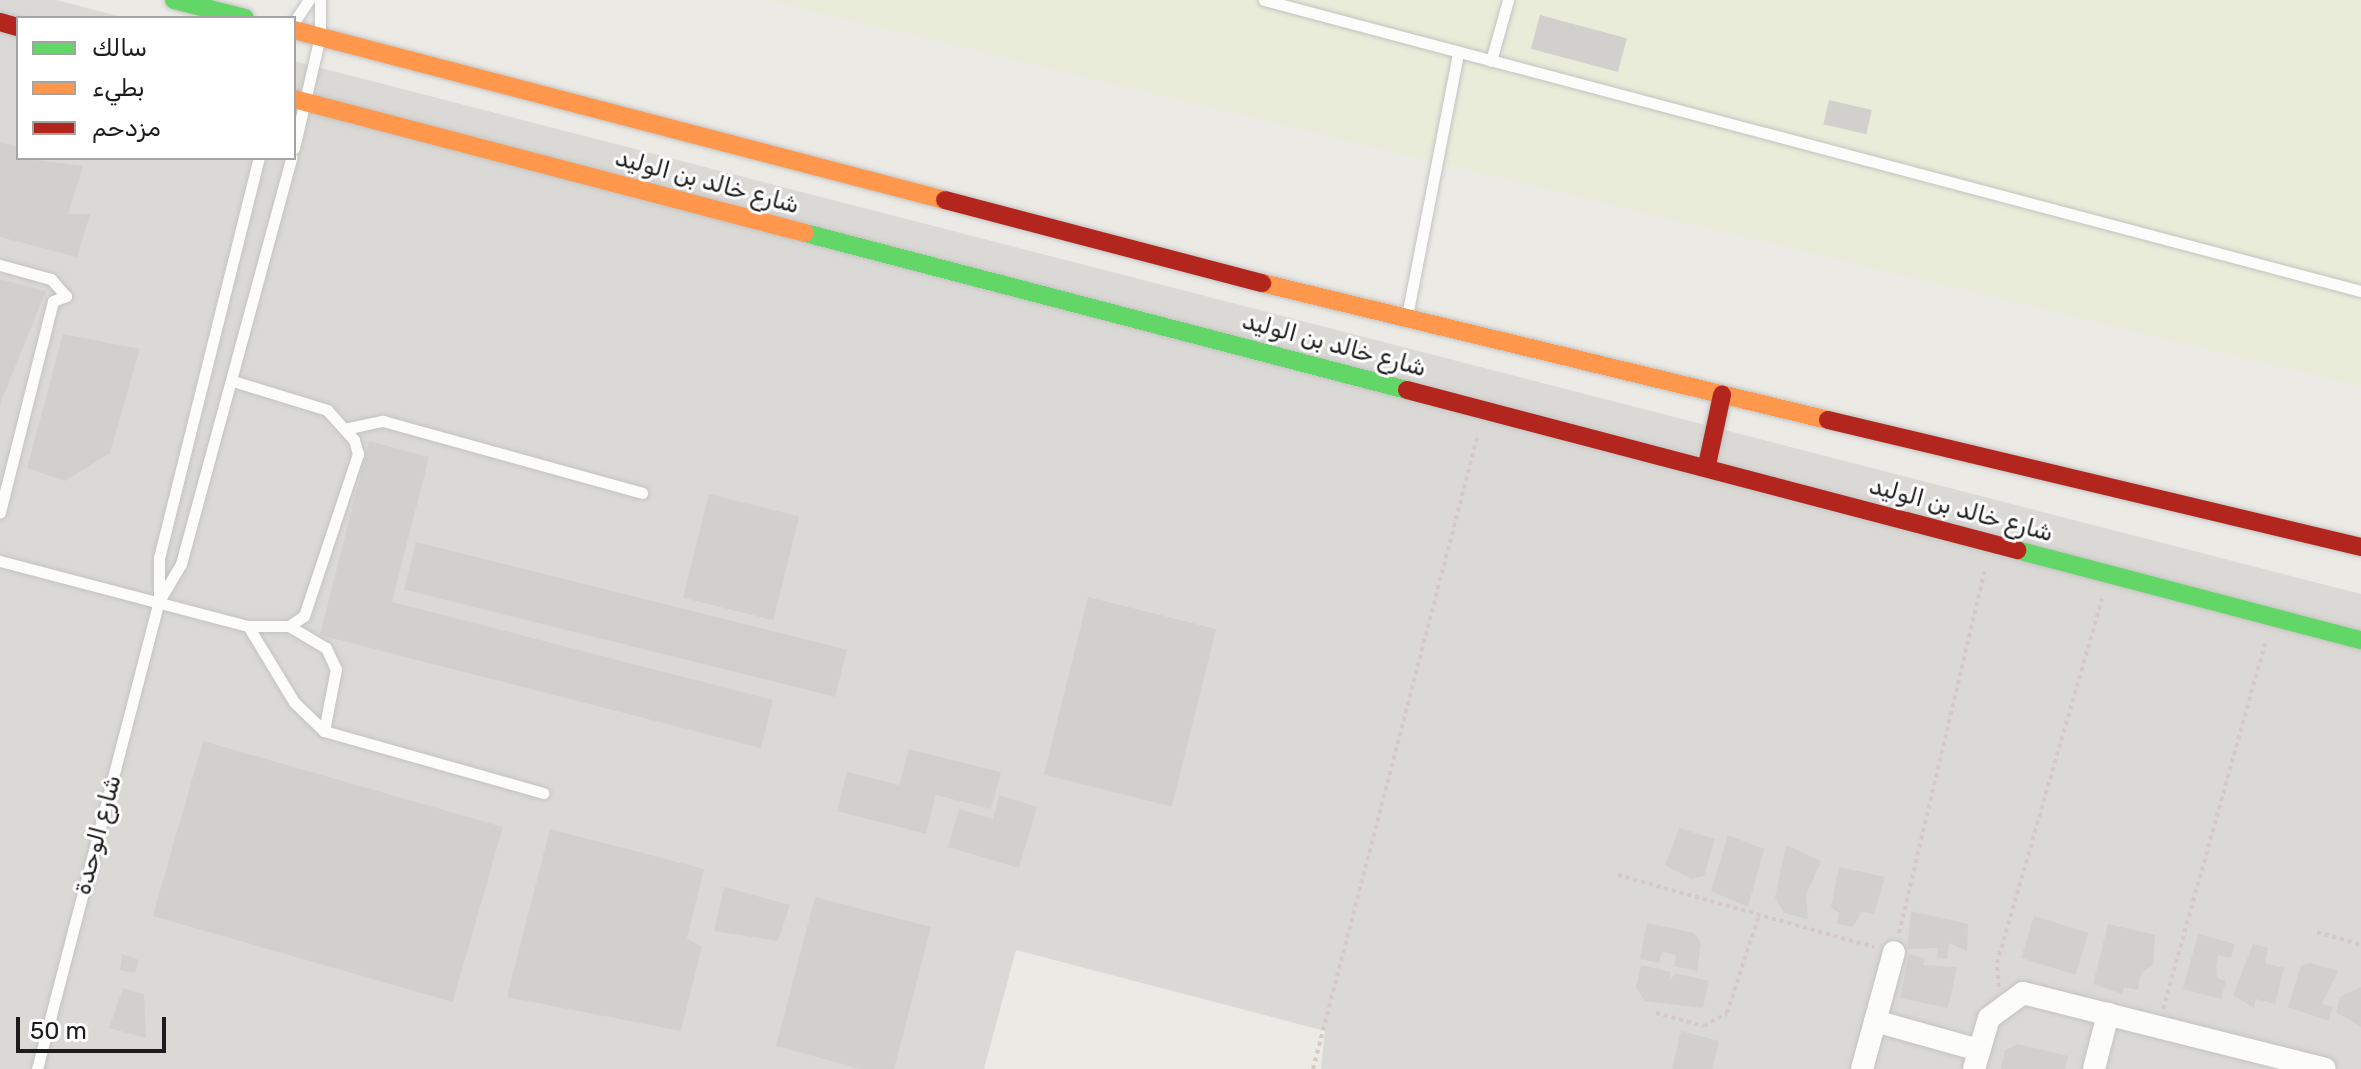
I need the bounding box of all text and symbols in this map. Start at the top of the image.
legend [16,16,296,160]
text: سالك [92,34,147,62]
text: بطيء [92,74,145,102]
text: مزدحم [92,114,161,142]
street label: شارع خالد بن الوليد [612,144,802,220]
street label: شارع خالد بن الوليد [1239,307,1429,383]
street label: شارع خالد بن الوليد [1866,472,2056,548]
street label: شارع الوحدة [68,772,128,898]
scale bar [20,1001,170,1051]
text: 50 m [30,1017,87,1045]

